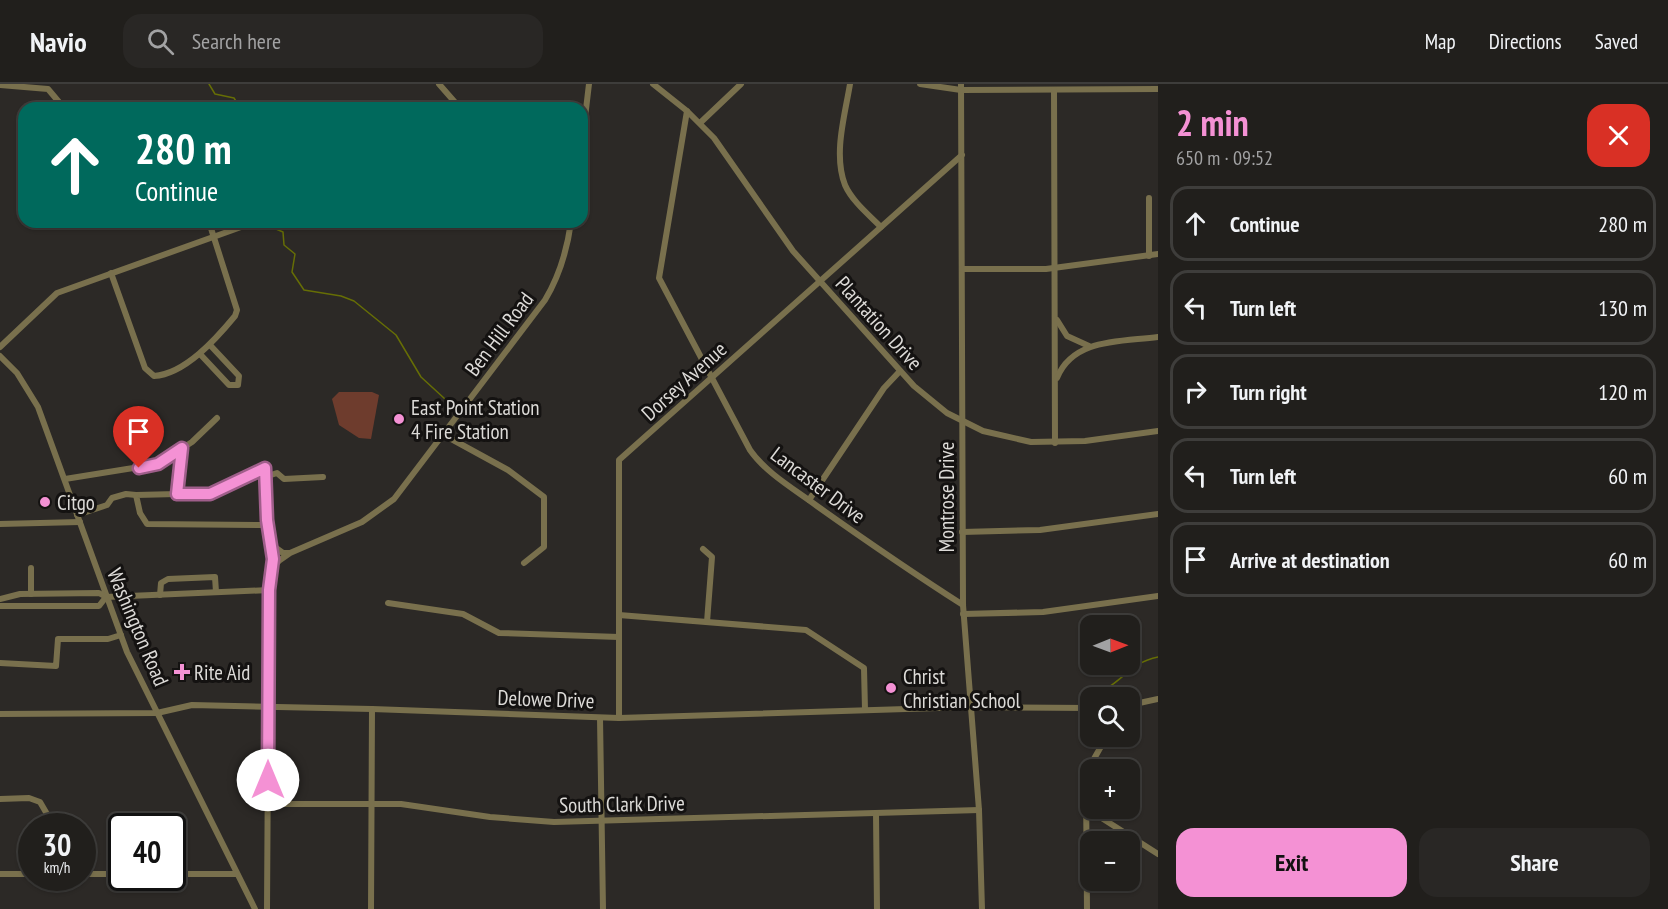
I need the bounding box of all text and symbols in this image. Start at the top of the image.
search box [123,14,543,68]
text: Navio [30,23,87,60]
icon: search [144,25,177,58]
text: Search here [192,27,281,55]
text: Map [1425,28,1456,55]
text: Directions [1489,28,1562,55]
text: Saved [1595,28,1638,55]
text: 2 min [1176,99,1249,146]
button: close [1587,104,1650,167]
text: 280 m [135,121,232,176]
icon: ahead [36,126,114,204]
text: 650 m · 09:52 [1176,145,1273,171]
text: Continue [135,174,218,208]
icon: ahead [1179,207,1212,240]
text: Continue [1230,210,1300,238]
text: 280 m [1598,210,1647,238]
street label: Plantation Drive [830,270,928,376]
street label: Ben Hill Road [459,287,539,381]
icon: left [1179,291,1212,324]
text: Turn left [1230,294,1296,322]
text: 130 m [1598,294,1647,322]
street label: Dorsey Avenue [636,336,732,426]
icon: right [1179,375,1212,408]
text: Turn right [1230,378,1307,406]
text: 120 m [1598,378,1647,406]
place label: East Point Station 4 Fire Station [411,394,539,445]
pin [113,406,164,468]
marker: East Point Station 4 Fire Station [392,412,406,426]
icon: arrive [122,415,155,448]
street label: Lancaster Drive [765,441,871,529]
street label: Montrose Drive [933,442,960,552]
icon: left [1179,459,1212,492]
text: Turn left [1230,462,1296,490]
text: 60 m [1608,462,1647,490]
place label: Citgo [57,489,95,516]
marker: Citgo [38,495,52,509]
icon: arrive [1179,543,1212,576]
text: Arrive at destination [1230,546,1390,574]
text: 60 m [1608,546,1647,574]
street label: Washington Road [101,564,175,690]
north arrow [1080,615,1140,675]
map controls [1080,615,1140,891]
place label: Rite Aid [194,659,250,686]
place label: Christ Christian School [903,663,1021,714]
marker: Rite Aid [175,665,189,679]
marker: Christ Christian School [884,681,898,695]
street label: Delowe Drive [497,684,595,714]
button: search [1080,687,1140,747]
position arrow [236,748,300,812]
button: + [1080,759,1140,819]
street label: South Clark Drive [559,789,685,819]
speed limit sign: 40 [108,813,186,891]
text: 30 [43,825,71,864]
button: Exit [1176,828,1407,897]
button: Share [1419,828,1650,897]
button: − [1080,831,1140,891]
text: km/h [44,858,70,877]

